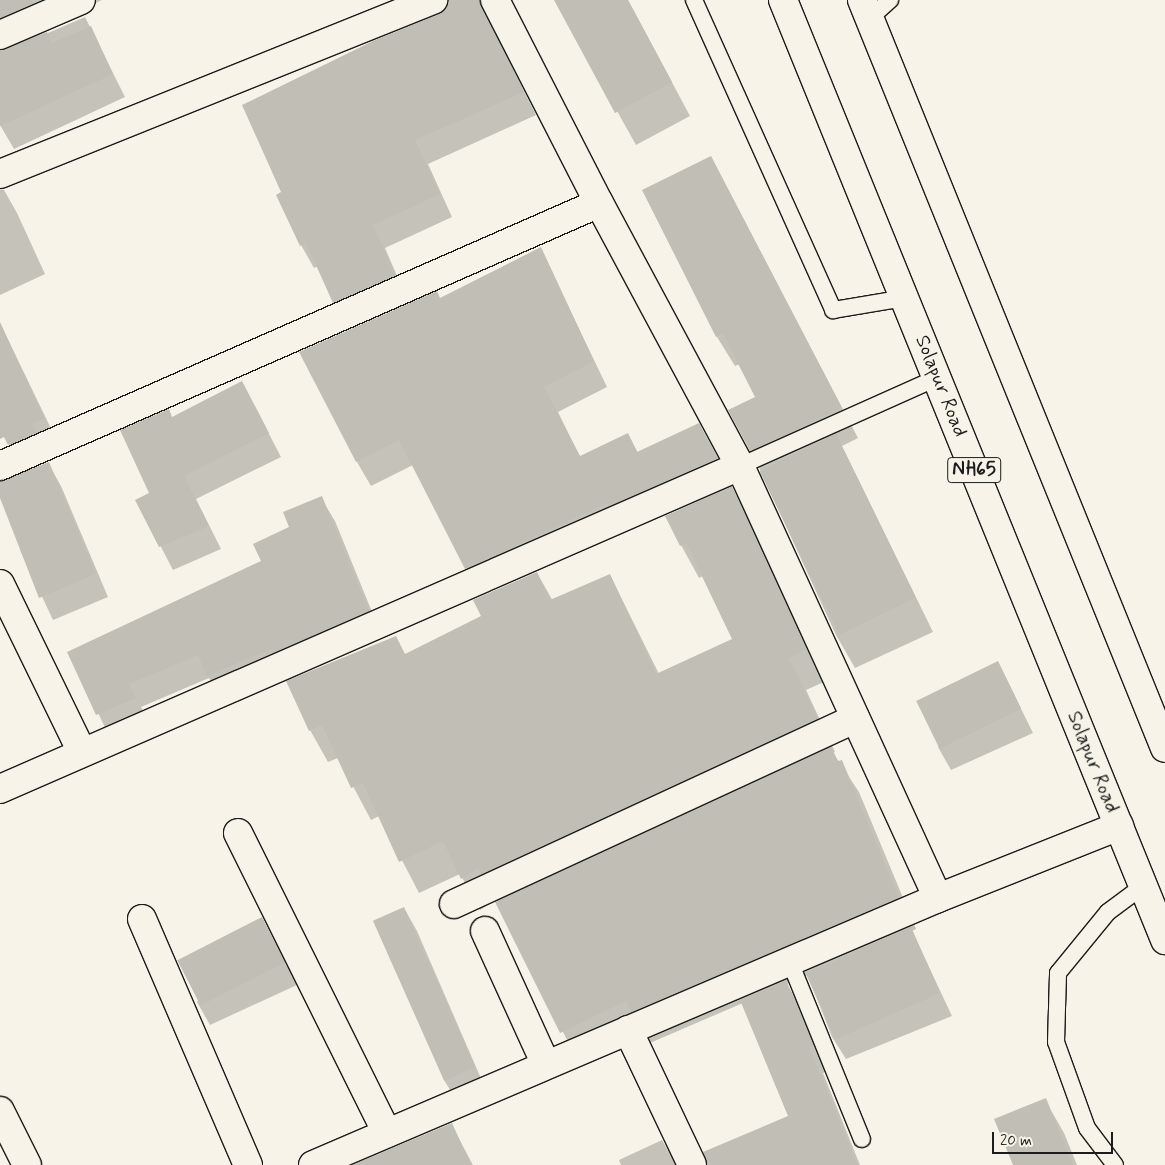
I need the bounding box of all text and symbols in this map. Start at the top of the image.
street label: Solapur Road [910,332,972,440]
road number: NH65 [946,454,1002,486]
street label: Solapur Road [1062,708,1124,816]
scale bar [995,1122,1116,1154]
text: 20 m [1000,1131,1032,1151]

